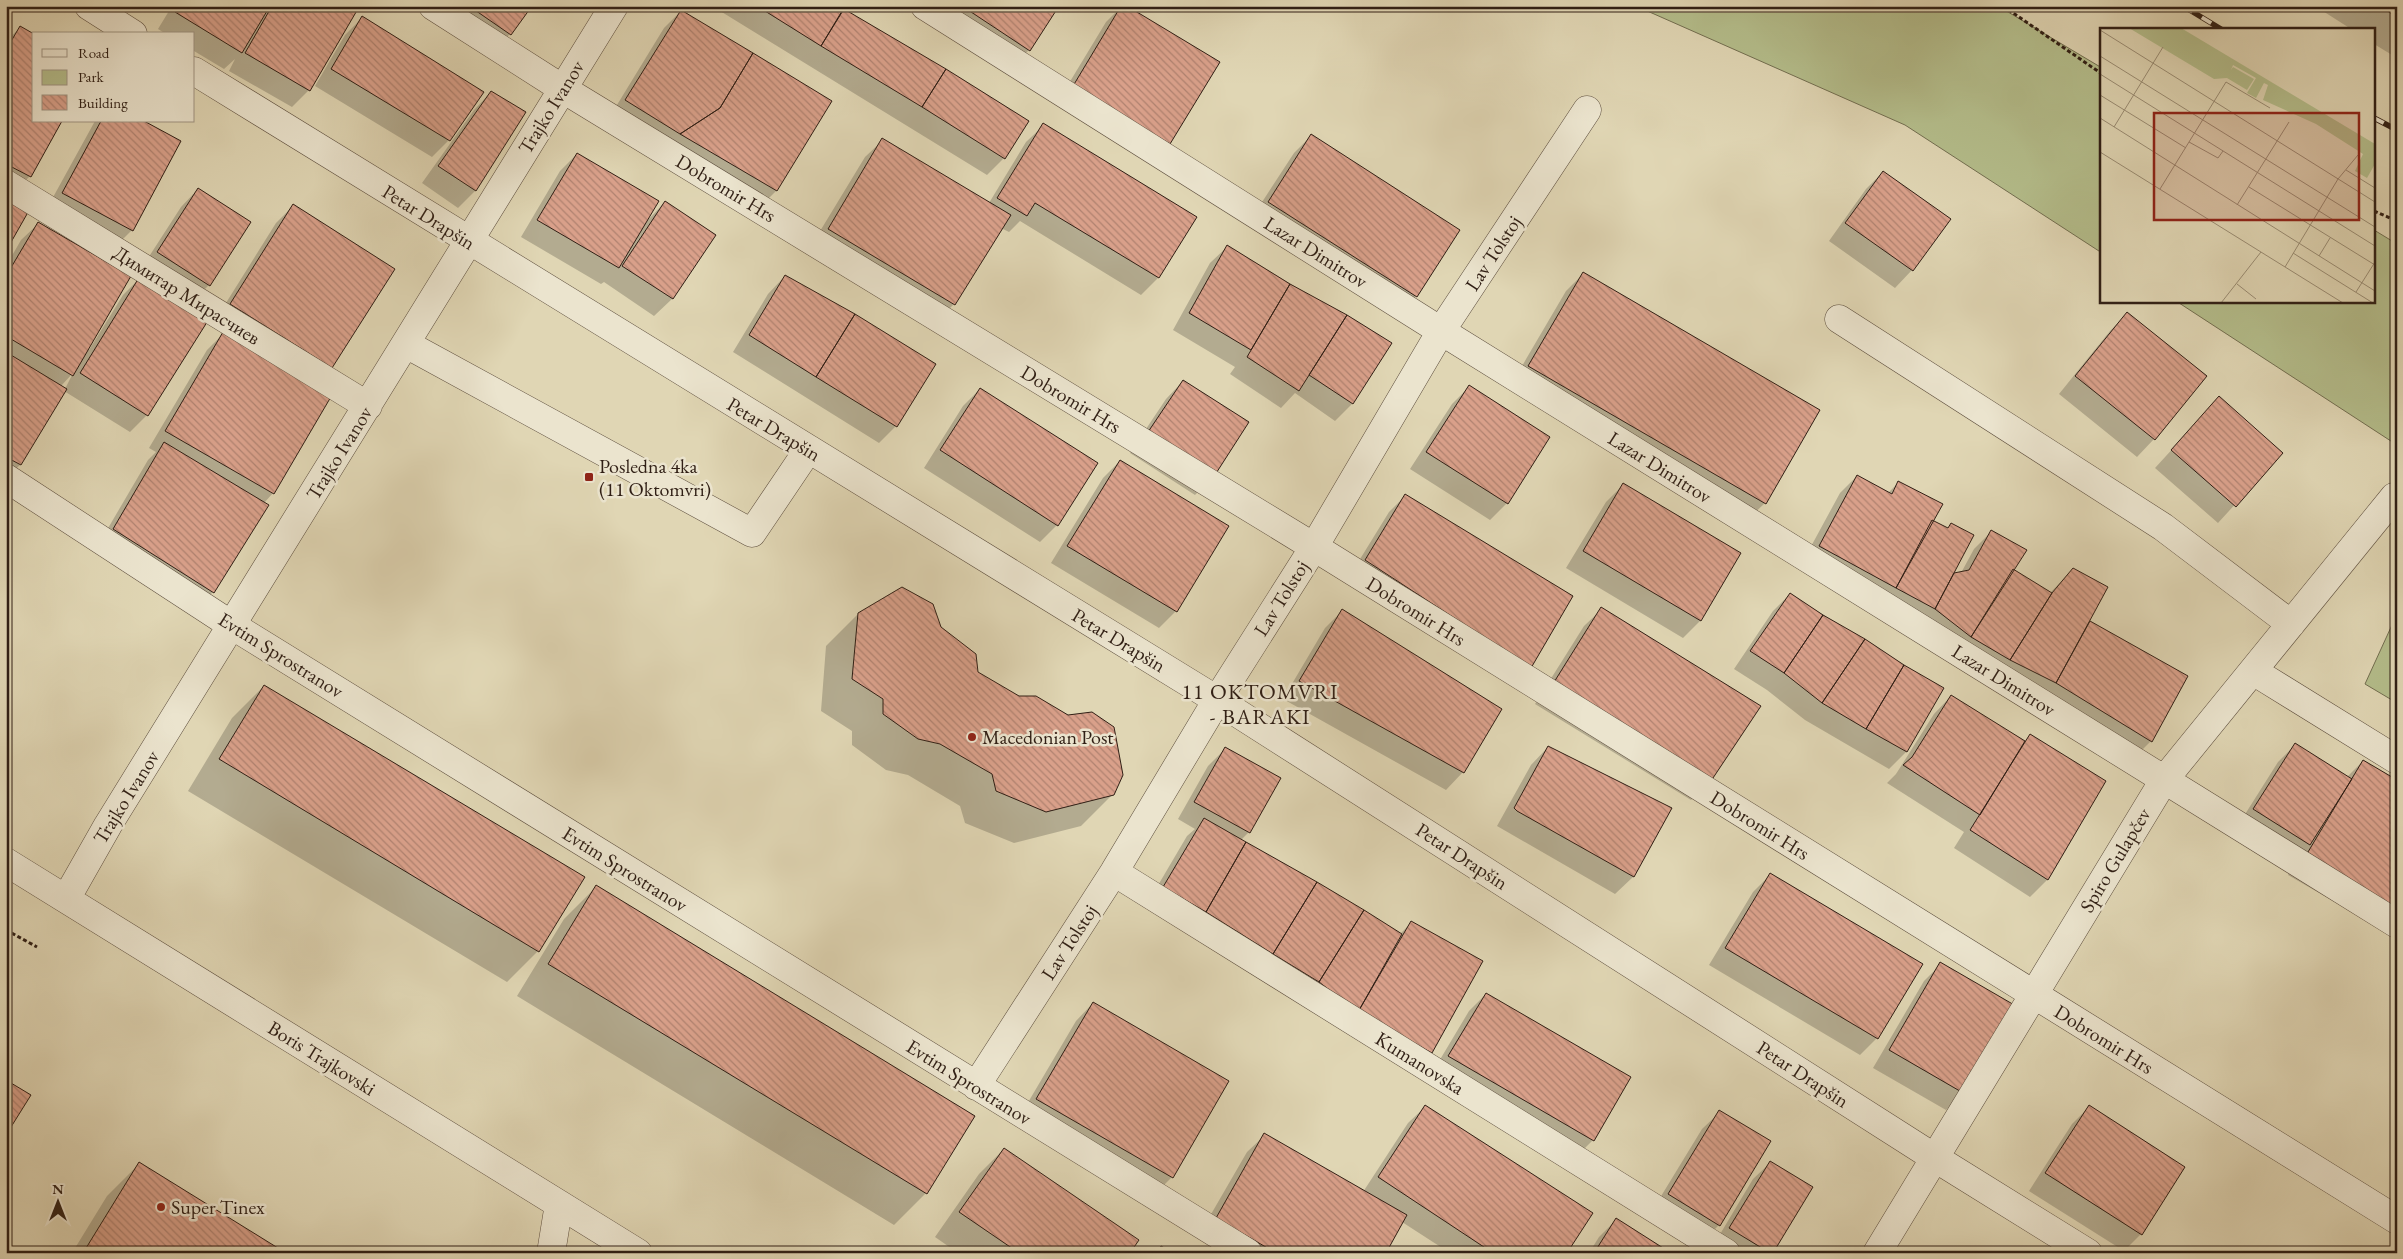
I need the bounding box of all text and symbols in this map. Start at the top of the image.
inset map [2100,28,2376,302]
legend [32,32,195,122]
text: Road [78,43,110,62]
street label: Trajko Ivanov [512,55,590,159]
text: Park [78,67,105,86]
text: Building [78,93,128,112]
street label: Dobromir Hrs [671,148,781,228]
street label: Petar Drapšin [378,178,481,256]
street label: Lazar Dimitrov [1259,210,1373,294]
street label: Lav Tolstoj [1459,210,1527,296]
street label: Димитар Мирасчиев [109,239,265,351]
street label: Dobromir Hrs [1016,359,1126,439]
street label: Petar Drapšin [722,391,826,467]
street label: Trajko Ivanov [300,401,378,505]
street label: Lazar Dimitrov [1603,425,1717,509]
place label: Posledna 4ka (11 Oktomvri) [599,453,711,502]
marker: Posledna 4ka (11 Oktomvri) [583,471,595,483]
street label: Lav Tolstoj [1247,555,1315,641]
street label: Dobromir Hrs [1361,570,1471,652]
street label: Petar Drapšin [1067,602,1171,678]
street label: Evtim Sprostranov [214,606,349,704]
street label: Lazar Dimitrov [1947,638,2061,722]
district label: 11 OKTOMVRI - BARAKI [1181,677,1339,731]
place label: Macedonian Post [982,724,1114,750]
marker: Macedonian Post [966,731,978,743]
street label: Trajko Ivanov [87,745,165,849]
street label: Dobromir Hrs [1705,784,1815,866]
street label: Spiro Gulapčev [2074,803,2157,917]
street label: Petar Drapšin [1411,817,1513,896]
street label: Evtim Sprostranov [558,820,693,918]
street label: Lav Tolstoj [1035,899,1103,985]
street label: Dobromir Hrs [2049,998,2159,1080]
street label: Boris Trajkovski [263,1015,381,1102]
street label: Kumanovska [1371,1025,1469,1101]
street label: Evtim Sprostranov [902,1033,1037,1131]
street label: Petar Drapšin [1752,1035,1854,1114]
north arrow [32,1176,82,1226]
text: N [52,1180,64,1198]
place label: Super Tinex [171,1194,265,1220]
marker: Super Tinex [155,1201,167,1213]

